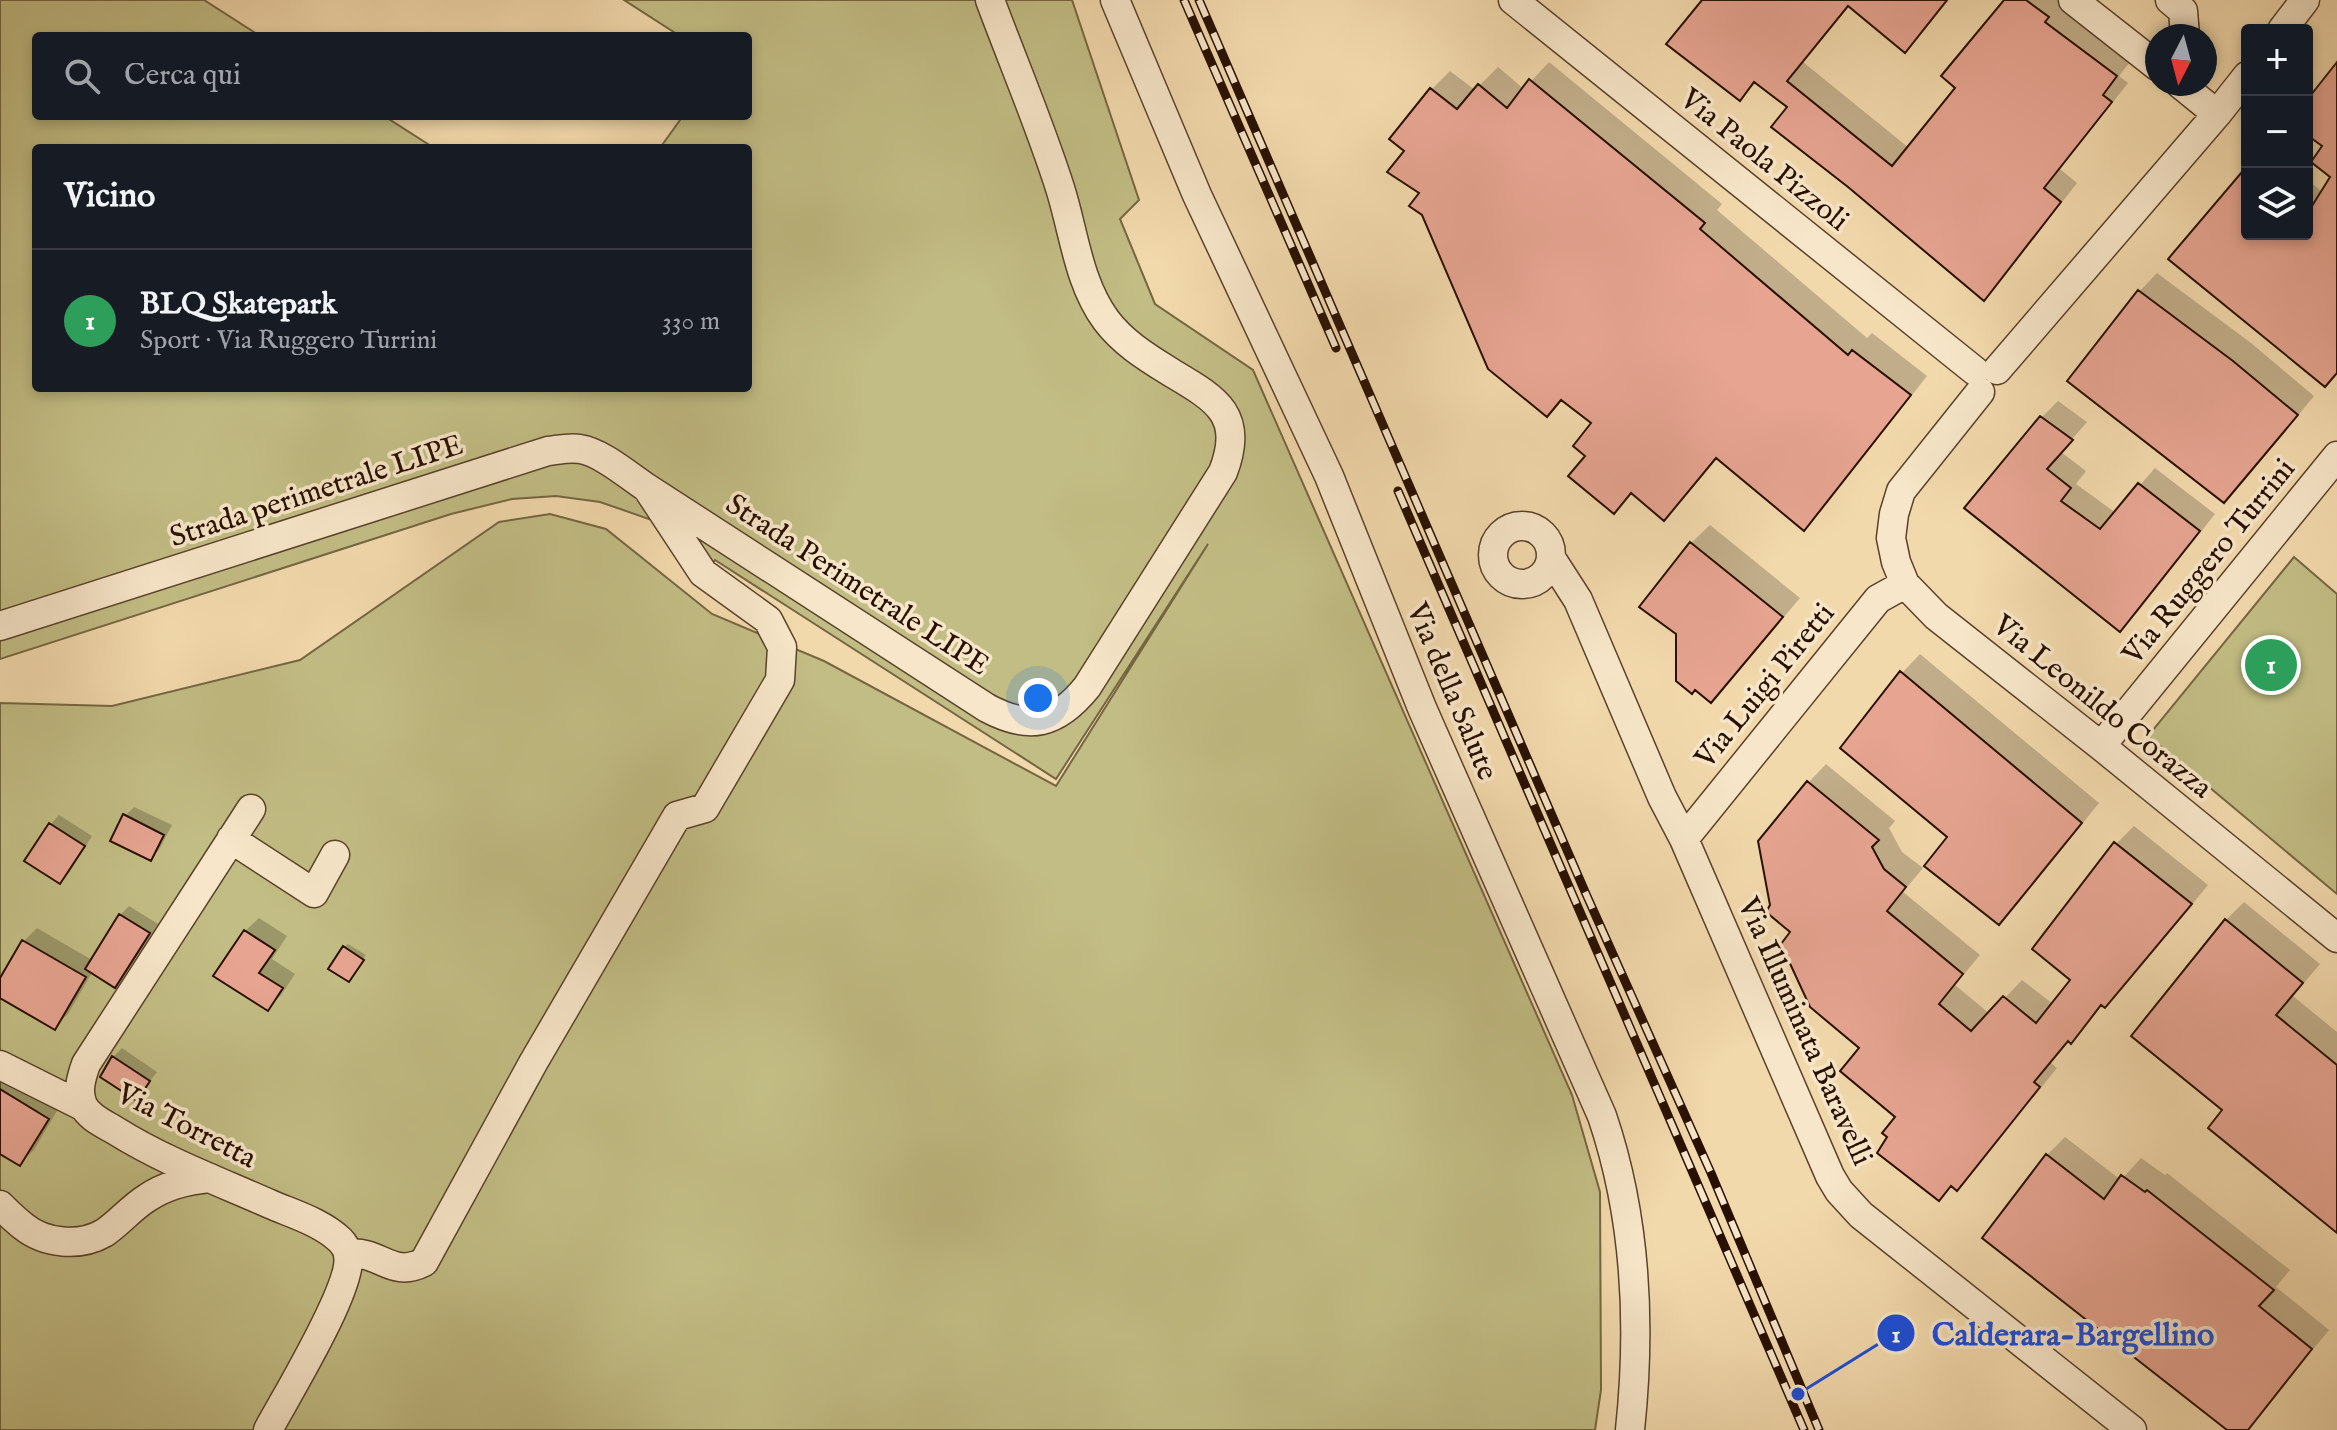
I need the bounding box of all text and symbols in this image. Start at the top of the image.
north arrow [2145,24,2217,96]
map controls [2241,24,2313,240]
button: + [2241,24,2313,96]
search box [32,32,752,120]
icon: search [60,54,104,98]
text: Cerca qui [124,57,241,95]
street label: Via Paola Pizzoli [1671,80,1856,240]
button: − [2241,96,2313,168]
button: layers [2241,168,2313,240]
text: Vicino [64,175,155,218]
text: BLQ Skatepark [140,286,337,324]
text: 1 [85,305,95,338]
text: 330 m [662,305,720,338]
text: Sport · Via Ruggero Turrini [140,324,437,357]
street label: Strada perimetrale LIPE [165,427,468,557]
street label: Via Ruggero Turrini [2114,451,2304,674]
street label: Strada Perimetrale LIPE [718,486,996,685]
street label: Via della Salute [1396,596,1506,786]
street label: Via Luigi Piretti [1687,596,1844,777]
street label: Via Leonildo Corazza [1983,607,2219,808]
pin: 1 [2245,635,2297,695]
your location [1018,678,1058,718]
street label: Via Illuminata Baravelli [1727,891,1880,1172]
street label: Via Torretta [109,1075,262,1178]
callout: Calderara-Bargellino [1876,1305,2230,1361]
text: Calderara-Bargellino [1932,1316,2214,1357]
text: 1 [1892,1320,1901,1351]

